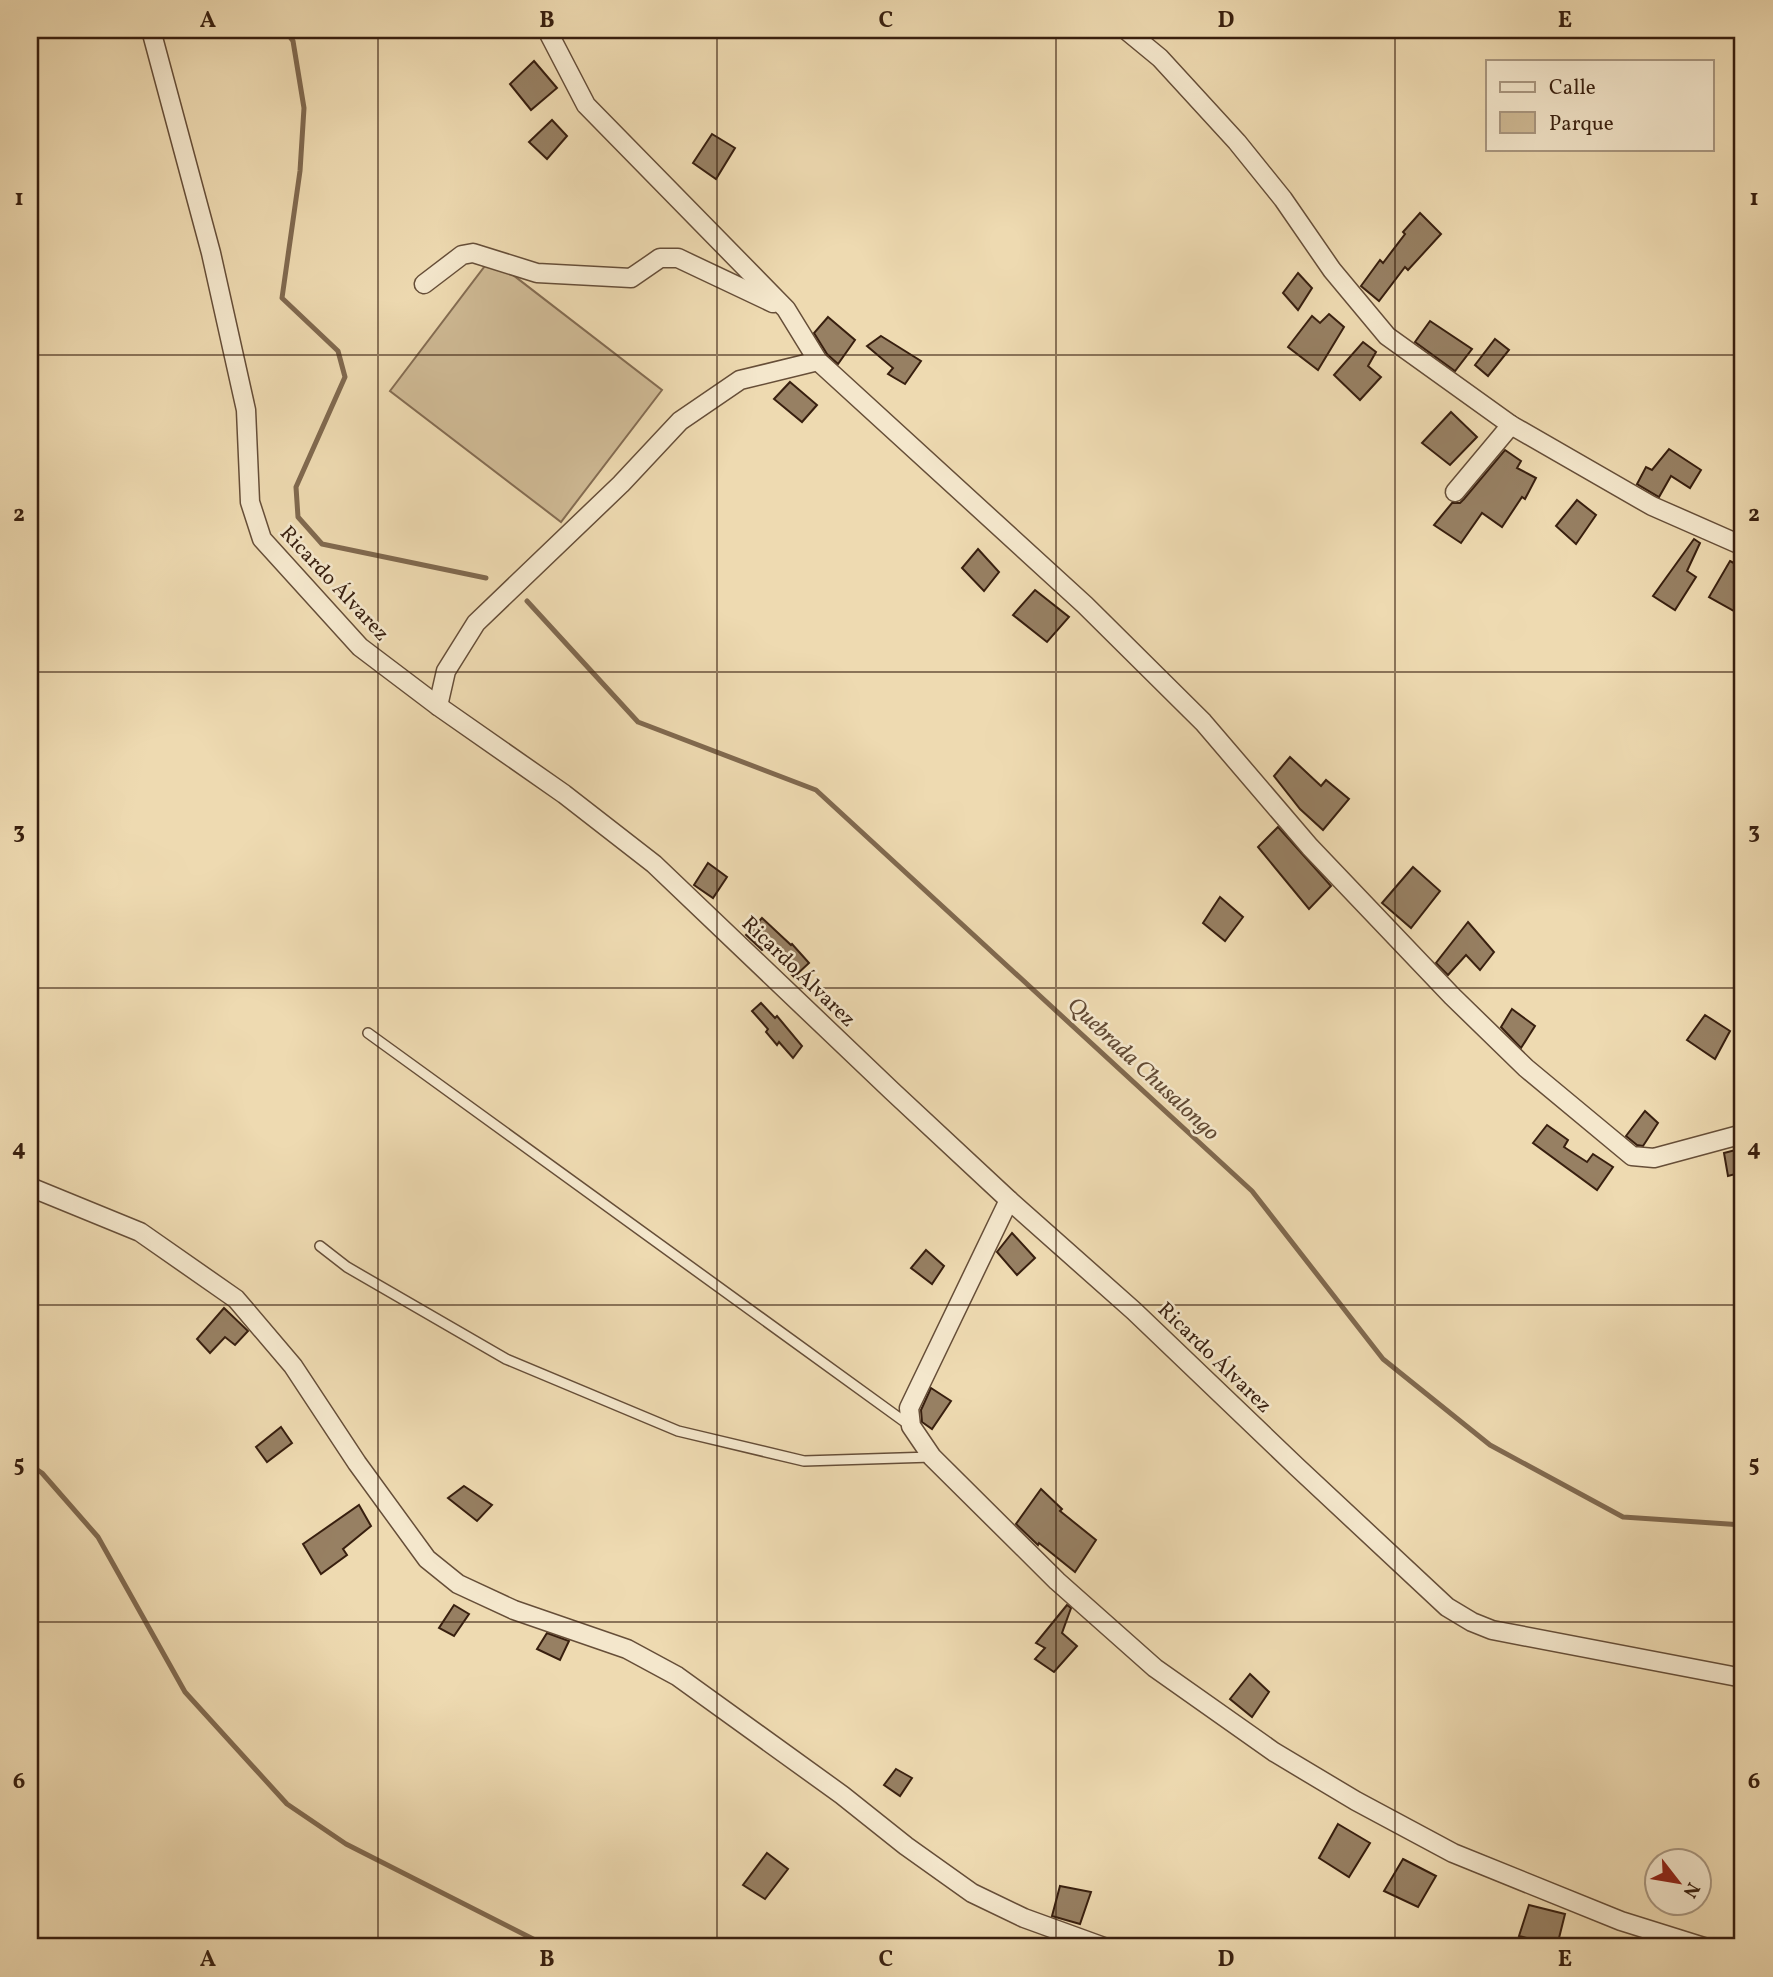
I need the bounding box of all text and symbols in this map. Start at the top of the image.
text: A [200,5,216,37]
text: B [539,5,555,37]
text: C [879,5,893,37]
text: D [1218,5,1235,37]
text: E [1558,5,1572,37]
legend [1486,60,1714,150]
text: Calle [1549,74,1596,103]
text: Parque [1549,110,1614,139]
text: 1 [14,183,24,215]
text: 1 [1749,183,1759,215]
text: 2 [13,499,25,531]
text: 2 [1748,499,1760,531]
street label: Ricardo Álvarez [273,520,395,648]
text: 3 [13,816,25,848]
text: 3 [1748,816,1760,848]
street label: Ricardo Álvarez [734,910,861,1034]
water label: Quebrada Chusalongo [1059,990,1226,1149]
text: 4 [12,1133,26,1165]
text: 4 [1747,1133,1761,1165]
street label: Ricardo Álvarez [1150,1296,1277,1420]
text: 5 [13,1449,25,1481]
text: 5 [1748,1449,1760,1481]
text: 6 [13,1766,25,1798]
text: 6 [1748,1766,1760,1798]
north arrow [1644,1848,1714,1918]
text: N [1676,1877,1706,1903]
text: A [200,1944,216,1976]
text: B [539,1944,555,1976]
text: C [879,1944,893,1976]
text: D [1218,1944,1235,1976]
text: E [1558,1944,1572,1976]

